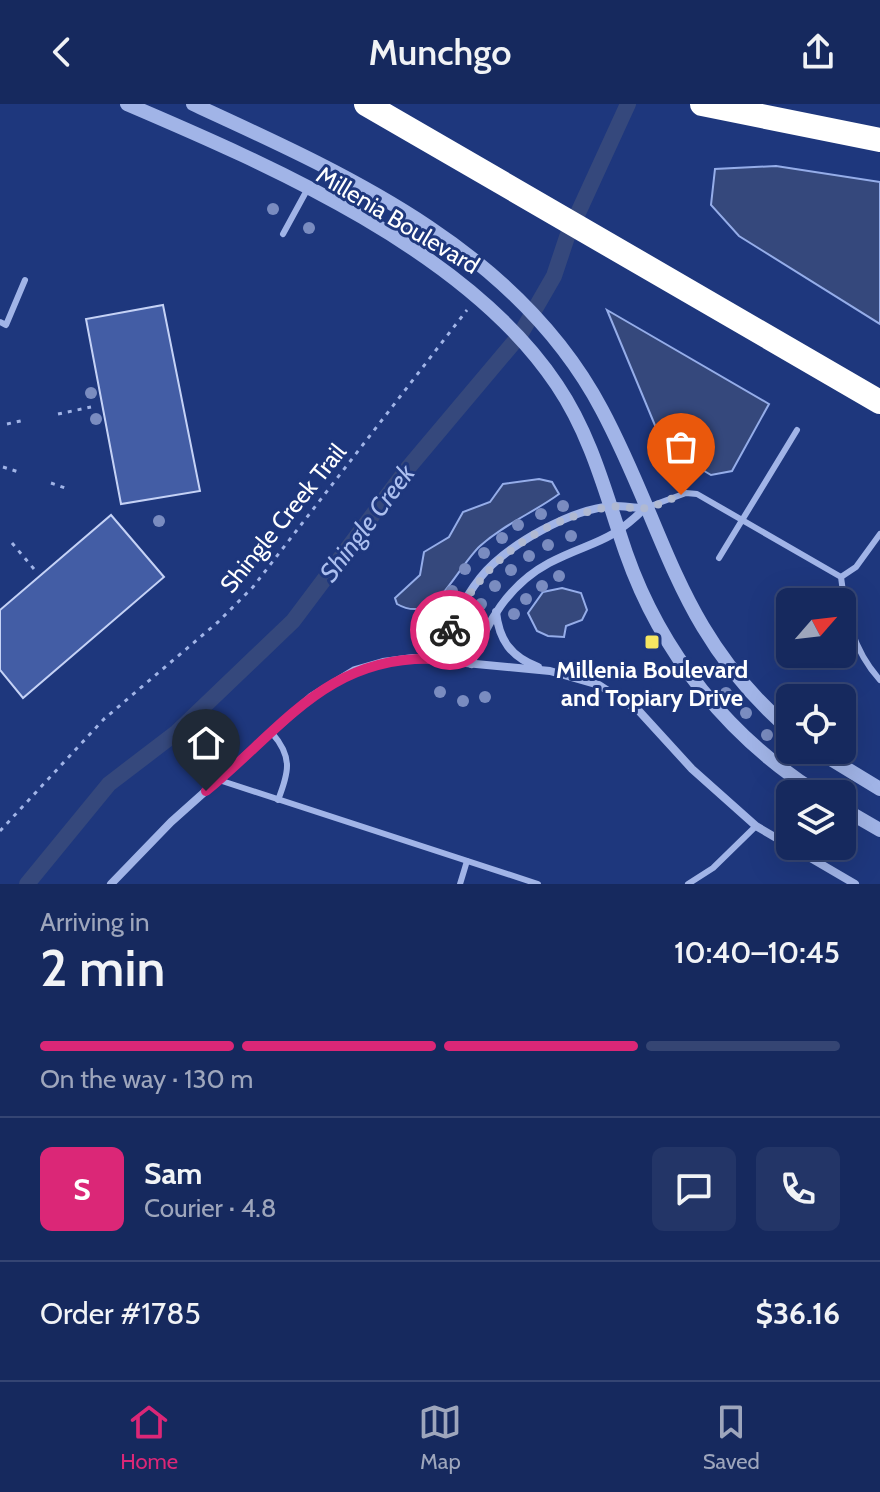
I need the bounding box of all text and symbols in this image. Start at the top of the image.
icon: back [40,30,84,74]
text: Munchgo [369,30,512,74]
icon: share [796,30,840,74]
street label: Millenia Boulevard [311,160,485,280]
pin [647,413,715,495]
icon: bag [659,425,703,469]
street label: Shingle Creek Trail [214,437,352,598]
water label: Shingle Creek [313,457,422,588]
north arrow [776,588,856,668]
map controls [776,588,856,860]
courier [410,590,490,670]
icon: bike [428,608,472,652]
marker: Millenia Boulevard and Topiary Drive [643,633,661,651]
place label: Millenia Boulevard and Topiary Drive [556,655,748,712]
button: locate [776,684,856,764]
pin [172,709,240,791]
icon: home [184,721,228,765]
button: layers [776,780,856,860]
text: Arriving in [40,906,150,938]
text: 10:40–10:45 [674,934,840,971]
text: 2 min [40,936,165,999]
text: On the way · 130 m [40,1063,253,1095]
button: chat [652,1147,736,1231]
button: phone [756,1147,840,1231]
text: Sam [144,1155,202,1192]
text: S [73,1171,91,1208]
text: Courier · 4.8 [144,1192,277,1224]
text: Order #1785 [40,1295,201,1332]
text: $36.16 [756,1295,840,1332]
tab: Home [120,1400,178,1475]
tab: Map [418,1400,462,1475]
tab: Saved [703,1400,760,1475]

